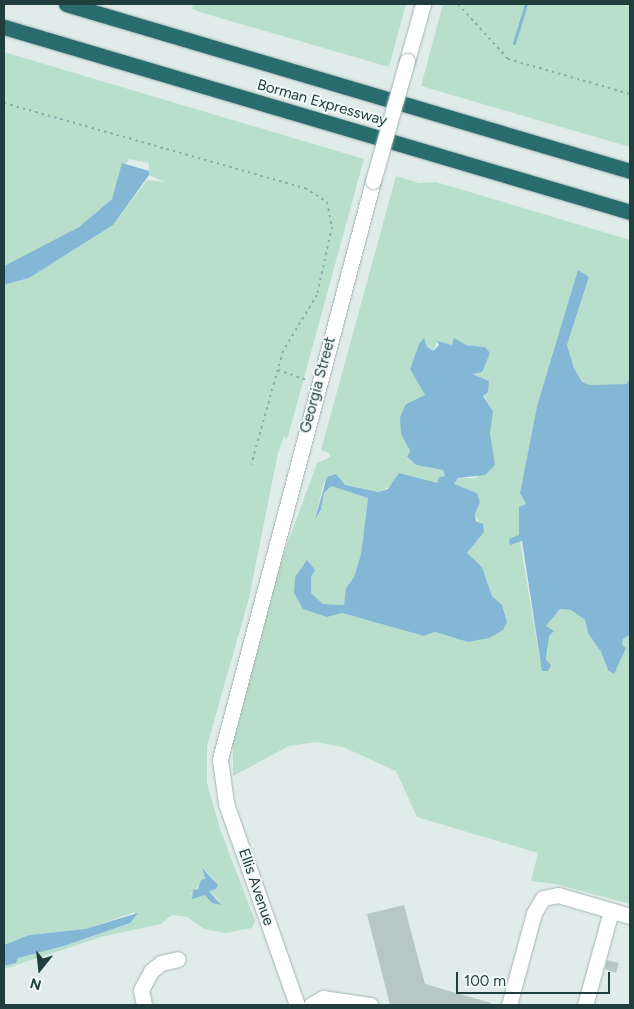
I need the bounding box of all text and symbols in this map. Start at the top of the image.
street label: Borman Expressway [255,76,389,130]
street label: Georgia Street [296,335,340,435]
street label: Ellis Avenue [234,846,278,928]
north arrow [15,944,65,994]
scale bar [459,962,613,994]
text: 100 m [464,972,506,990]
text: N [28,974,43,994]

